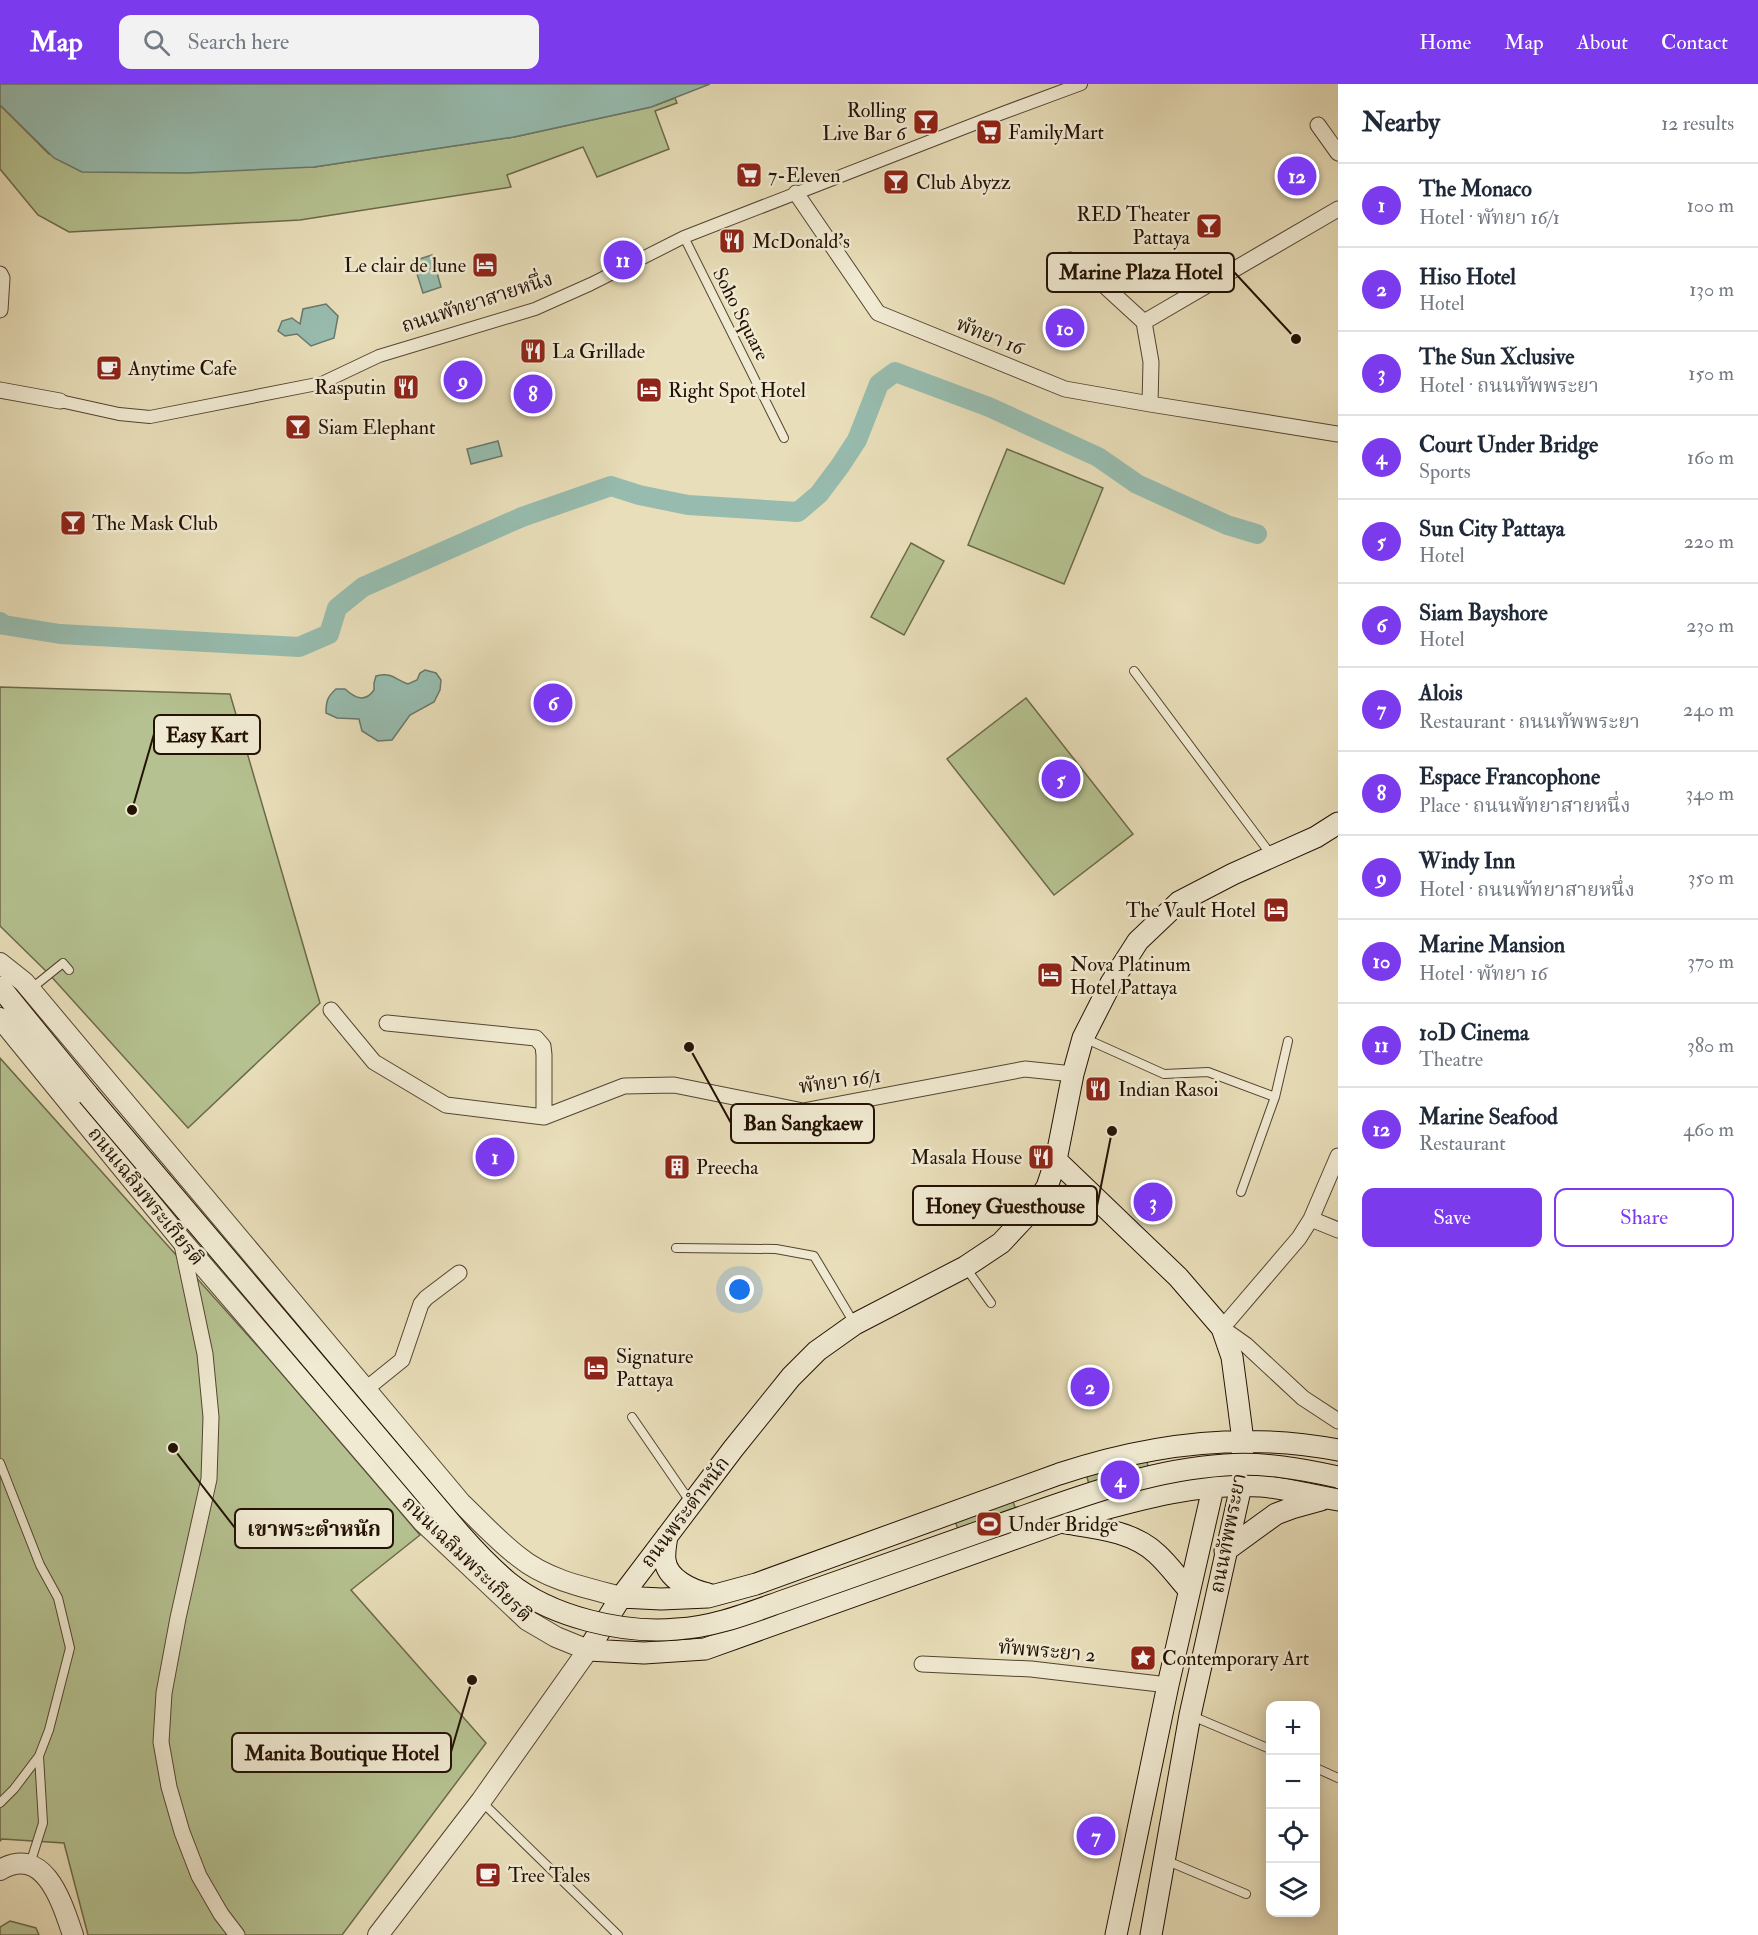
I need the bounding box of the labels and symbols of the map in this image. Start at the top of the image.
place label: Rolling Live Bar 6 [822,98,907,146]
bar icon: Rolling Live Bar 6 [911,107,941,137]
supermarket icon: FamilyMart [974,117,1004,147]
place label: FamilyMart [1008,120,1104,145]
pin: 12 [1278,154,1316,199]
supermarket icon: 7-Eleven [734,160,764,190]
place label: 7-Eleven [768,163,841,188]
bar icon: Club Abyzz [881,167,911,197]
place label: Club Abyzz [916,170,1011,195]
place label: RED Theater Pattaya [1077,202,1191,250]
bar icon: RED Theater Pattaya [1194,211,1224,241]
restaurant icon: McDonald's [717,226,747,256]
place label: McDonald's [752,229,850,254]
pin: 11 [604,238,642,282]
hotel icon: Le clair de lune [470,250,500,280]
place label: Le clair de lune [344,253,466,278]
callout: Marine Plaza Hotel [1047,253,1234,292]
text: Marine Plaza Hotel [1058,259,1224,286]
street label: ถนนพัทยาสายหนึ่ง [397,263,556,338]
street label: Soho Square [707,263,775,365]
pin: 10 [1046,306,1084,350]
street label: พัทยา 16 [953,311,1028,361]
restaurant icon: La Grillade [518,336,548,366]
place label: La Grillade [552,339,645,364]
cafe icon: Anytime Cafe [94,353,124,383]
place label: Anytime Cafe [127,356,237,381]
pin: 9 [444,358,482,402]
restaurant icon: Rasputin [391,372,421,402]
pin: 8 [514,372,552,416]
place label: Rasputin [314,375,386,401]
hotel icon: Right Spot Hotel [634,375,664,405]
place label: Right Spot Hotel [668,378,806,404]
bar icon: Siam Elephant [283,412,313,442]
place label: Siam Elephant [318,415,436,441]
bar icon: The Mask Club [58,508,88,538]
place label: The Mask Club [92,511,218,536]
pin: 6 [534,680,572,726]
callout: Easy Kart [154,715,260,754]
text: Easy Kart [166,722,248,749]
pin: 5 [1042,756,1080,802]
hotel icon: The Vault Hotel [1261,895,1291,925]
place label: The Vault Hotel [1126,898,1256,923]
place label: Nova Platinum Hotel Pattaya [1070,952,1191,1000]
hotel icon: Nova Platinum Hotel Pattaya [1035,960,1065,990]
street label: พัทยา 16/1 [797,1063,883,1099]
restaurant icon: Indian Rasoi [1083,1074,1113,1104]
place label: Indian Rasoi [1118,1077,1219,1102]
callout: Ban Sangkaew [731,1104,874,1143]
text: Ban Sangkaew [743,1110,864,1137]
street label: ถนนเฉลิมพระเกียรติ [82,1122,210,1270]
pin: 1 [476,1134,514,1180]
restaurant icon: Masala House [1026,1142,1056,1172]
place label: Masala House [911,1145,1022,1170]
building icon: Preecha [662,1152,692,1182]
place label: Preecha [696,1155,759,1180]
pin: 3 [1134,1180,1172,1224]
callout: Honey Guesthouse [913,1186,1097,1225]
text: Honey Guesthouse [925,1193,1085,1220]
your location [725,1275,754,1304]
place label: Signature Pattaya [616,1344,693,1392]
hotel icon: Signature Pattaya [581,1353,611,1383]
pin: 2 [1070,1364,1110,1410]
street label: ถนนพระตำหนัก [635,1451,735,1573]
pin: 4 [1100,1458,1140,1502]
street label: ถนนทัพพระยา [1204,1471,1252,1595]
street label: ถนนเฉลิมพระเกียรติ [397,1490,537,1628]
callout: เขาพระตำหนัก [235,1509,393,1548]
sports icon: Under Bridge [974,1509,1004,1539]
place label: Under Bridge [1008,1512,1118,1537]
text: เขาพระตำหนัก [247,1516,381,1543]
street label: ทัพพระยา 2 [997,1634,1097,1668]
place icon: Contemporary Art [1128,1643,1158,1673]
place label: Contemporary Art [1162,1646,1310,1672]
callout: Manita Boutique Hotel [232,1733,451,1772]
text: Manita Boutique Hotel [244,1740,440,1767]
pin: 7 [1076,1814,1116,1858]
cafe icon: Tree Tales [473,1860,503,1890]
place label: Tree Tales [508,1863,590,1888]

